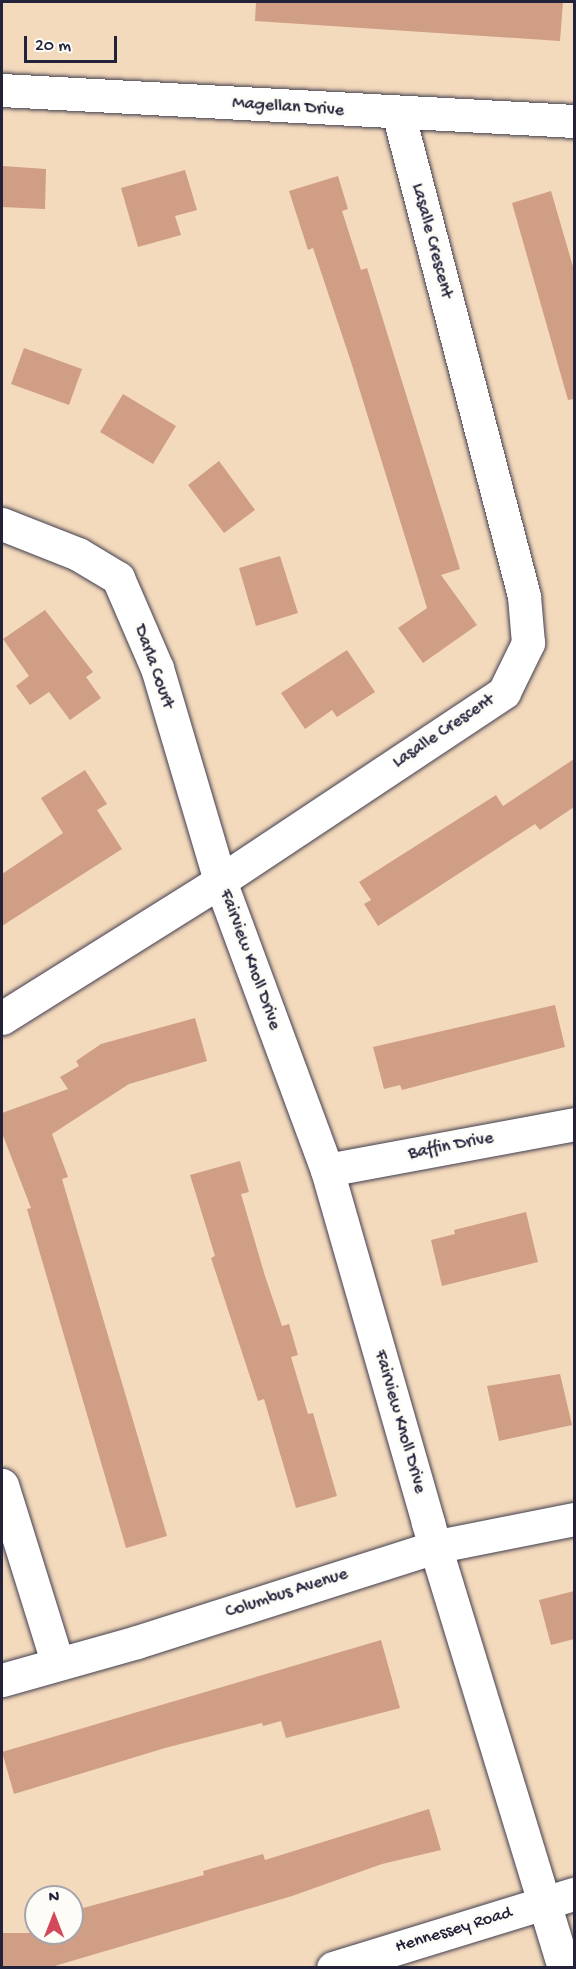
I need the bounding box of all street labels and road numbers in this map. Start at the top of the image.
street label: Magellan Drive [231,93,345,123]
street label: Lasalle Crescent [405,181,457,301]
street label: Darla Court [128,622,178,712]
street label: Lasalle Crescent [389,690,499,774]
street label: Fairview Knoll Drive [214,887,284,1033]
street label: Baffin Drive [407,1128,495,1166]
street label: Fairview Knoll Drive [368,1348,430,1496]
street label: Columbus Avenue [223,1564,351,1624]
street label: Hennessey Road [393,1903,515,1959]

